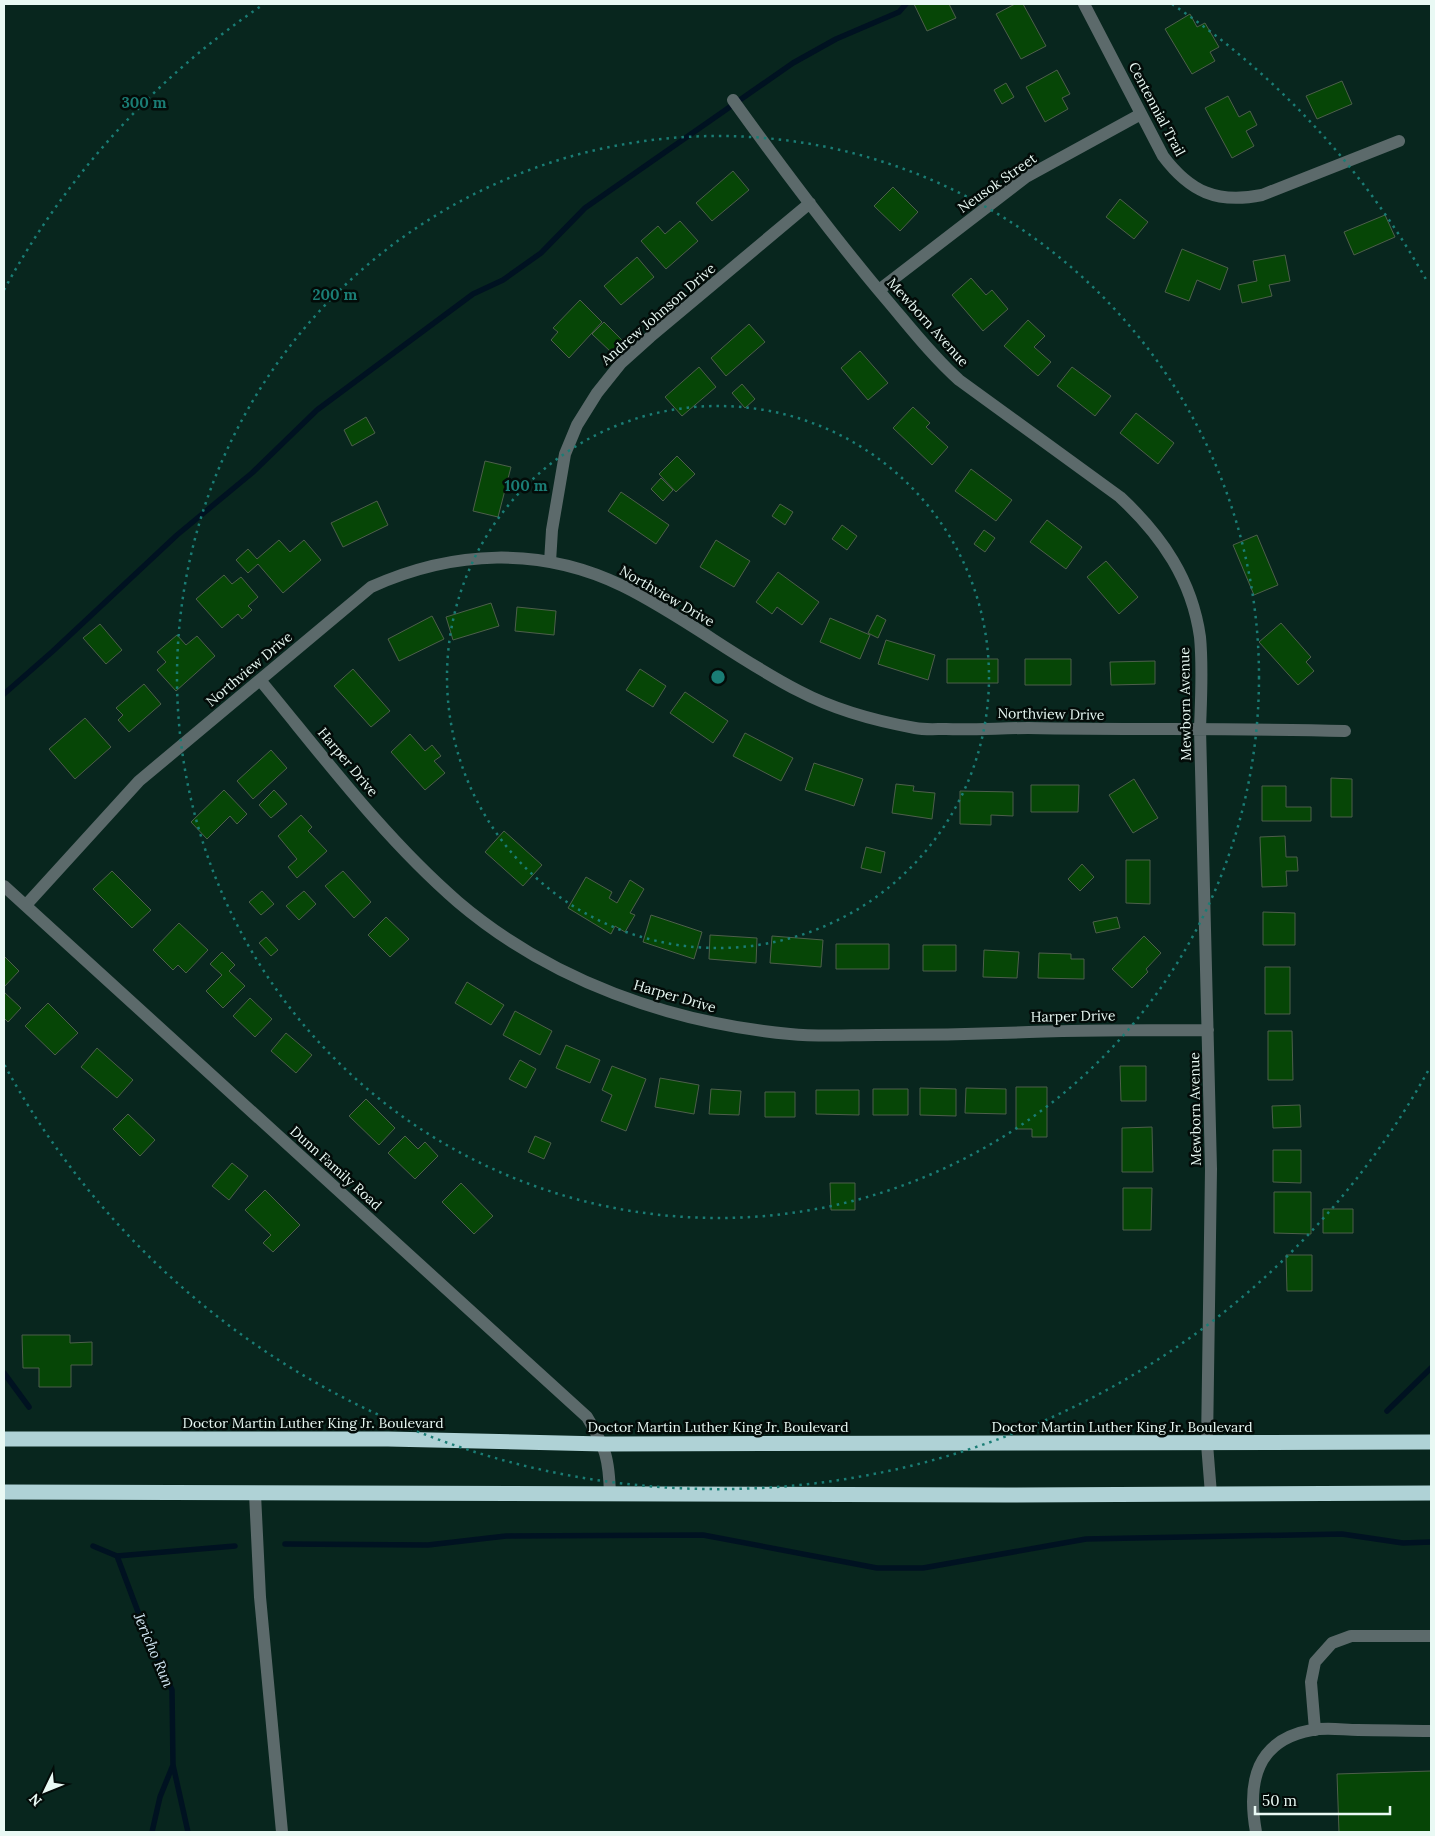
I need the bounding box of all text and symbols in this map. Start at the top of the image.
street label: Centennial Trail [1125,59,1189,159]
text: 300 m [121,93,167,112]
street label: Neusok Street [954,149,1040,217]
street label: Andrew Johnson Drive [596,259,719,369]
street label: Mewborn Avenue [883,274,973,371]
text: 200 m [313,285,358,304]
text: 100 m [505,476,548,495]
street label: Northview Drive [616,561,718,631]
street label: Northview Drive [202,627,296,710]
street label: Mewborn Avenue [1175,647,1195,761]
centre of rings [709,668,727,686]
street label: Northview Drive [997,704,1105,724]
street label: Harper Drive [314,724,382,801]
street label: Harper Drive [632,976,719,1016]
street label: Harper Drive [1030,1006,1116,1026]
street label: Mewborn Avenue [1185,1052,1205,1166]
street label: Dunn Family Road [286,1122,386,1214]
street label: Doctor Martin Luther King Jr. Boulevard [182,1414,444,1432]
street label: Doctor Martin Luther King Jr. Boulevard [587,1418,849,1436]
street label: Doctor Martin Luther King Jr. Boulevard [991,1418,1253,1436]
water label: Jericho Run [129,1609,178,1691]
north arrow [20,1766,70,1816]
scale bar [1255,1784,1390,1816]
text: N [25,1790,46,1810]
text: 50 m [1262,1791,1297,1810]

